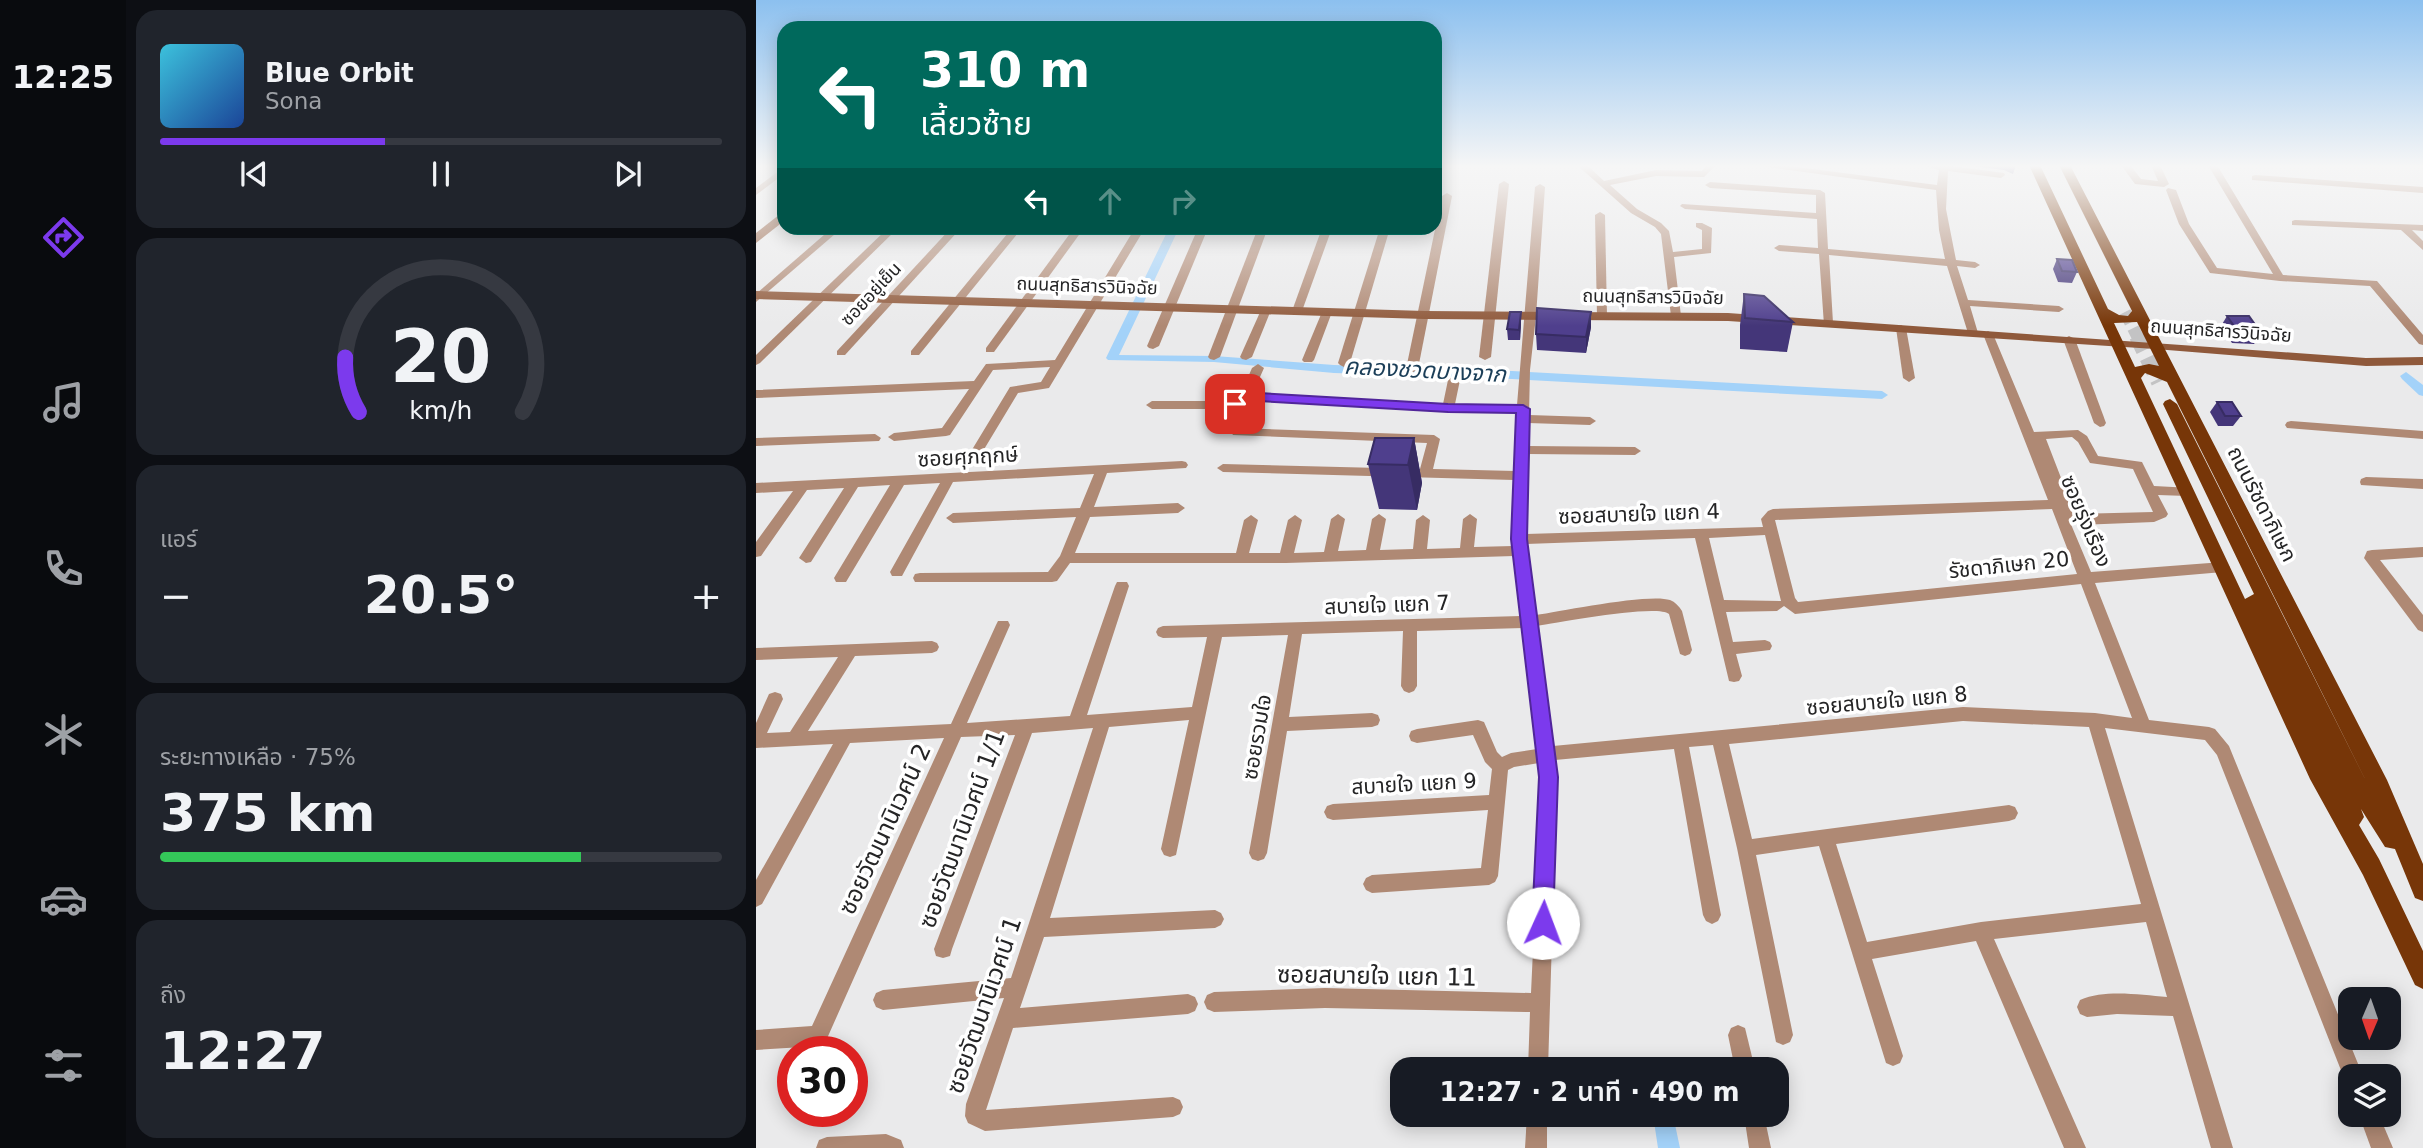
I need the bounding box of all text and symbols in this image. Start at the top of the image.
text: 310 m [920,42,1090,99]
icon: left [805,49,896,140]
text: 12:25 [12,58,114,96]
text: Blue Orbit [265,58,414,88]
text: Sona [265,88,322,114]
text: เลี้ยวซ้าย [920,105,1032,143]
icon: previous [235,155,273,193]
icon: pause [422,155,460,193]
icon: next [609,155,647,193]
icon: left [1018,182,1056,220]
icon: ahead [1091,182,1129,220]
icon: right [1164,182,1202,220]
icon: directions [39,213,88,262]
street label: ซอยอยู่เย็น [836,258,907,331]
street label: ถนนสุทธิสารวินิจฉัย [1016,273,1158,299]
street label: ถนนสุทธิสารวินิจฉัย [1582,285,1724,309]
text: 20 [390,315,492,400]
street label: ถนนสุทธิสารวินิจฉัย [2150,315,2292,347]
water label: คลองชวดบางจาก [1343,353,1508,387]
pin [1205,374,1265,434]
icon: music [39,378,88,427]
icon: arrive [1216,385,1254,423]
text: km/h [409,396,473,425]
street label: ซอยศุภฤกษ์ [917,442,1019,473]
street label: ถนนรัชดาภิเษก [2223,442,2301,566]
street label: ซอยรุ่งเรือง [2055,472,2116,571]
street label: ซอยสบายใจ แยก 4 [1558,499,1720,529]
text: แอร์ [160,526,197,552]
icon: phone [39,544,88,593]
street label: รัชดาภิเษก 20 [1947,547,2071,583]
text: 20.5° [364,565,518,625]
text: − [160,574,192,618]
text: + [690,574,722,618]
street label: สบายใจ แยก 7 [1324,591,1450,619]
street label: ซอยสบายใจ แยก 8 [1805,682,1969,720]
street label: ซอยรวมใจ [1238,692,1276,782]
icon: climate [39,710,88,759]
street label: ซอยวัฒนานิเวศน์ 1/1 [913,726,1011,932]
street label: ซอยวัฒนานิเวศน์ 2 [833,739,937,919]
text: ระยะทางเหลือ · 75% [160,744,356,770]
street label: สบายใจ แยก 9 [1351,769,1477,799]
text: 375 km [160,783,375,843]
icon: car [39,875,88,924]
position arrow [1506,886,1580,960]
street label: ซอยวัฒนานิเวศน์ 1 [941,913,1027,1097]
street label: ซอยสบายใจ แยก 11 [1277,960,1477,992]
text: ถึง [160,982,186,1008]
north arrow [2338,987,2401,1050]
map controls [2338,987,2401,1127]
text: 12:27 [160,1021,326,1081]
speed limit sign: 30 [777,1036,868,1127]
icon: filters [39,1041,88,1090]
button: layers [2338,1064,2401,1127]
text: 12:27 · 2 นาที · 490 m [1439,1077,1740,1107]

